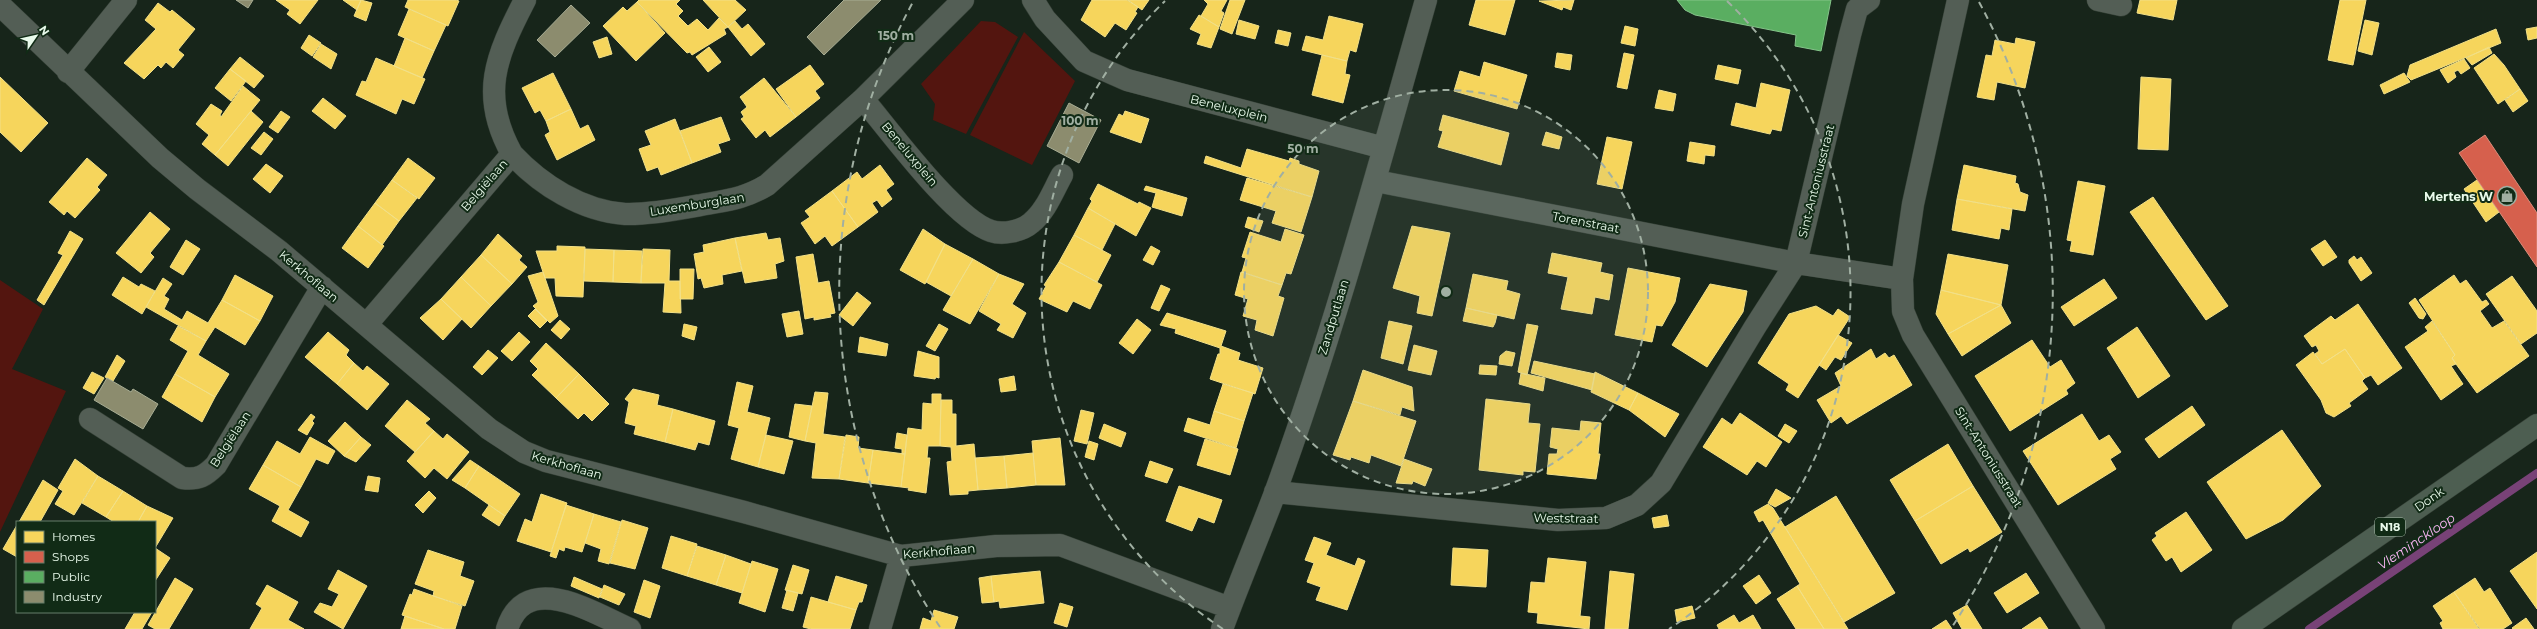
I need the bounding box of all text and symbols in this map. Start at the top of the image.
north arrow [16,16,56,56]
text: N [36,23,53,38]
text: 150 m [878,28,914,43]
street label: Beneluxplein [1189,91,1269,125]
text: 100 m [1062,113,1098,128]
street label: Beneluxplein [879,119,941,189]
street label: Sint-Antoniusstraat [1795,123,1837,239]
text: 50 m [1287,141,1319,156]
street label: Belgiëlaan [457,156,511,214]
shop icon: Mertens W [2496,185,2518,207]
street label: Luxemburglaan [649,189,745,219]
place label: Mertens W [2424,189,2493,204]
street label: Torenstraat [1551,208,1621,236]
street label: Kerkhoflaan [276,247,342,305]
street label: Zandputlaan [1314,278,1352,356]
centre of rings [1439,285,1453,299]
street label: Sint-Antoniusstraat [1952,404,2026,510]
street label: Belgiëlaan [206,408,254,470]
street label: Kerkhoflaan [530,448,604,482]
street label: Donk [2411,483,2447,515]
water label: Vleminckloop [2374,509,2458,573]
street label: Weststraat [1534,510,1599,526]
road number: N18 [2375,518,2405,536]
legend [16,521,156,613]
text: Homes [52,529,95,544]
street label: Kerkhoflaan [902,540,976,562]
text: Shops [52,549,89,564]
text: Public [52,569,90,584]
text: Industry [52,589,102,604]

